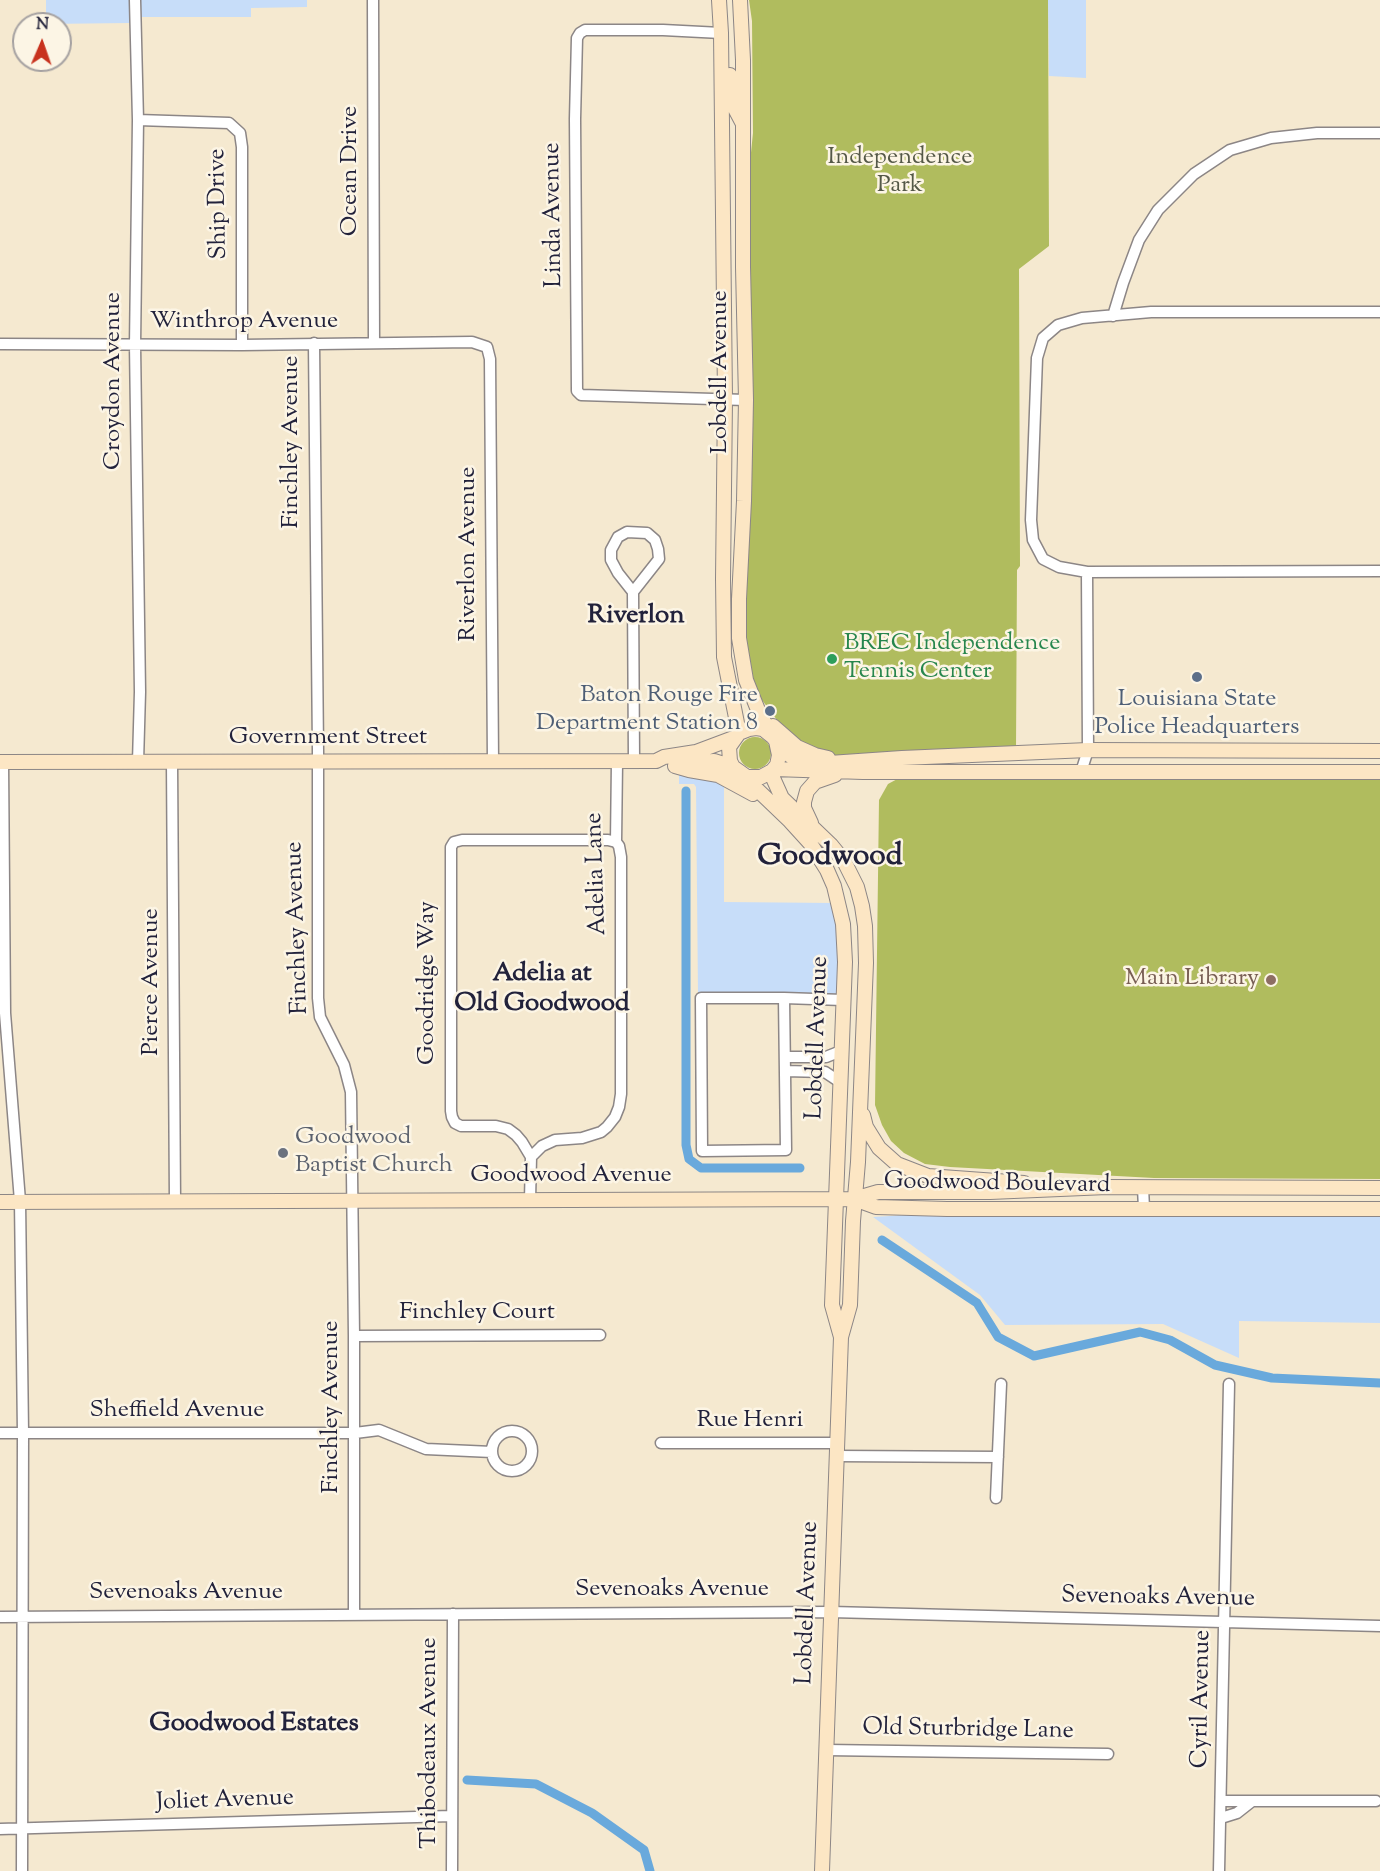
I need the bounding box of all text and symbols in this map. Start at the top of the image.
north arrow [12,12,72,72]
text: N [36,14,49,37]
street label: Ocean Drive [338,106,366,236]
street label: Linda Avenue [539,142,571,288]
park label: Independence Park [827,145,973,201]
street label: Ship Drive [205,148,235,260]
street label: Lobdell Avenue [708,290,736,454]
street label: Croydon Avenue [101,292,129,470]
street label: Winthrop Avenue [150,309,338,337]
street label: Finchley Avenue [279,355,307,529]
street label: Riverlon Avenue [456,467,484,641]
district label: Riverlon [587,602,685,634]
place label: BREC Independence Tennis Center [844,631,1060,687]
marker: BREC Independence Tennis Center [825,652,839,666]
marker: Louisiana State Police Headquarters [1190,670,1204,684]
place label: Baton Rouge Fire Department Station 8 [536,683,758,739]
place label: Louisiana State Police Headquarters [1095,687,1299,743]
marker: Baton Rouge Fire Department Station 8 [763,704,777,718]
street label: Government Street [229,725,427,753]
street label: Adelia Lane [581,812,615,936]
street label: Finchley Avenue [282,841,316,1015]
district label: Goodwood [757,841,903,877]
street label: Goodridge Way [415,901,443,1065]
street label: Pierce Avenue [139,908,167,1056]
street label: Lobdell Avenue [802,956,836,1120]
district label: Adelia at Old Goodwood [454,960,630,1022]
place label: Main Library [1125,966,1259,994]
marker: Main Library [1264,973,1278,987]
place label: Goodwood Baptist Church [295,1125,453,1181]
marker: Goodwood Baptist Church [276,1146,290,1160]
street label: Goodwood Avenue [470,1163,672,1191]
street label: Goodwood Boulevard [883,1169,1111,1201]
street label: Finchley Court [399,1300,555,1328]
street label: Finchley Avenue [319,1320,347,1494]
street label: Sheffield Avenue [89,1398,265,1426]
street label: Rue Henri [697,1408,803,1436]
street label: Lobdell Avenue [792,1521,826,1685]
street label: Sevenoaks Avenue [575,1577,769,1605]
street label: Sevenoaks Avenue [89,1580,283,1608]
street label: Sevenoaks Avenue [1061,1583,1255,1615]
street label: Cyril Avenue [1187,1629,1219,1769]
street label: Thibodeaux Avenue [417,1637,445,1849]
district label: Goodwood Estates [149,1710,359,1742]
street label: Old Sturbridge Lane [862,1715,1074,1747]
street label: Joliet Avenue [156,1785,294,1819]

